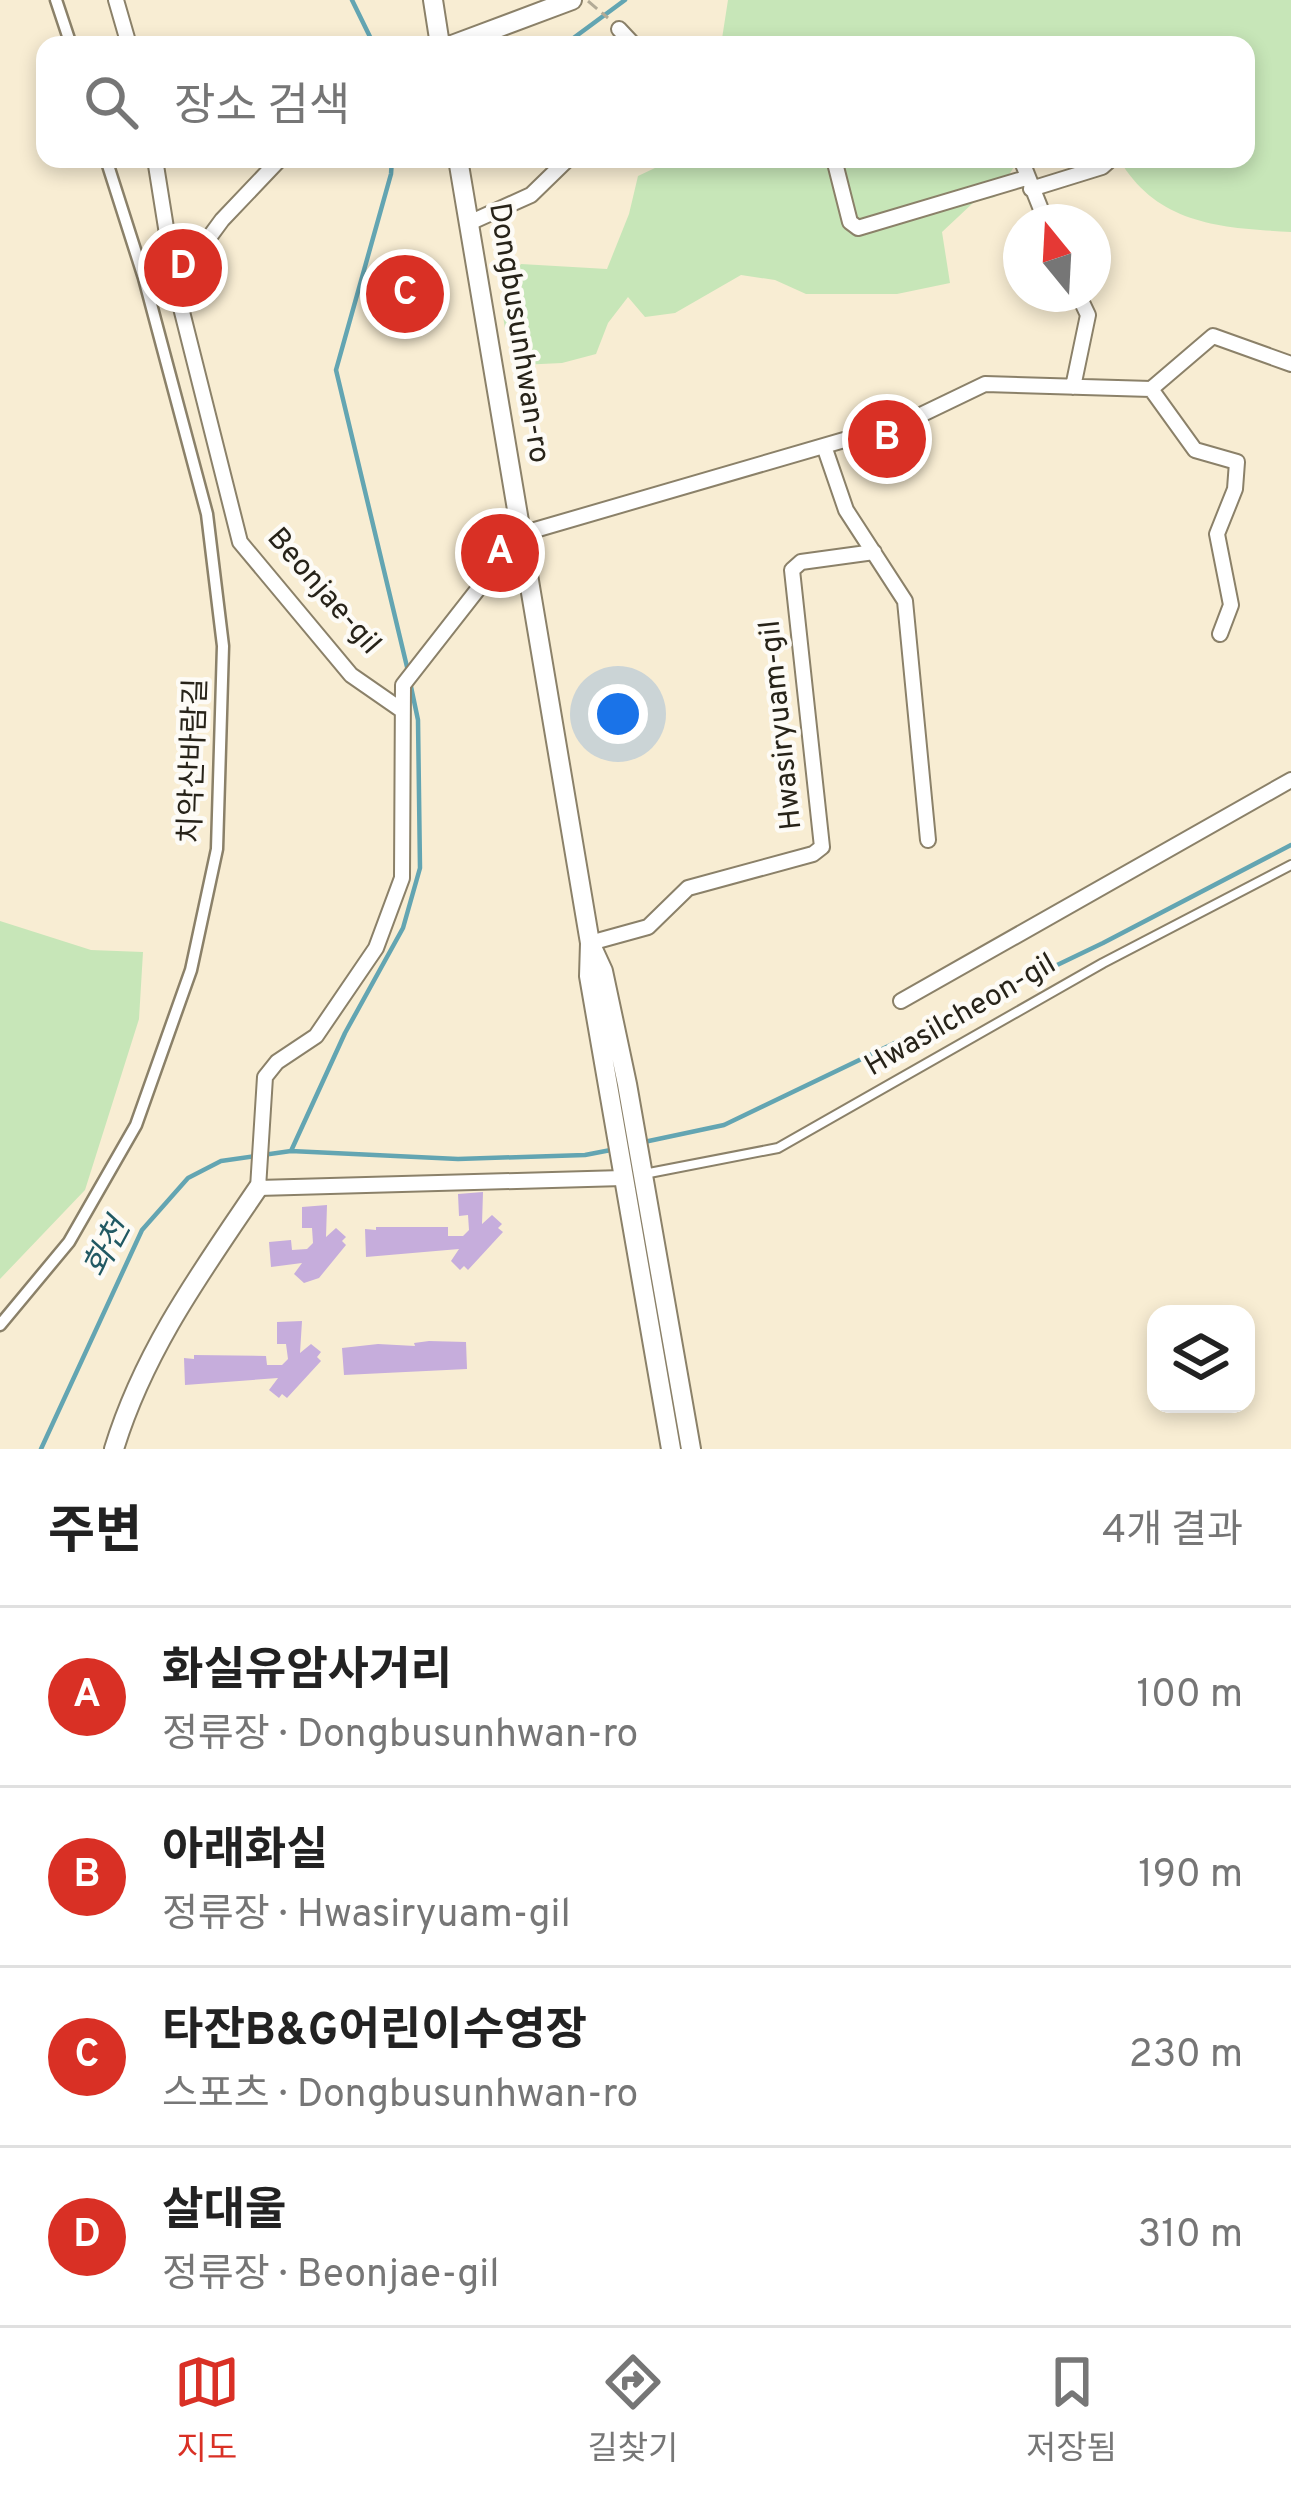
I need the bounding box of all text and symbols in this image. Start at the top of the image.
search box [36,36,1255,168]
icon: search [78,69,144,135]
text: 장소 검색 [174,80,350,137]
street label: Dongbusunhwan-ro [479,200,557,466]
north arrow [1003,204,1111,312]
pin: D [144,223,222,313]
pin: C [366,249,444,339]
pin: B [848,394,926,484]
pin: A [461,508,539,598]
street label: Beonjae-gil [258,521,388,663]
street label: Hwasiryuam-gil [753,618,811,832]
street label: 치악산바람길 [174,678,216,844]
your location [588,684,648,744]
street label: Hwasilcheon-gil [859,946,1063,1086]
water label: 화천 [76,1209,144,1286]
map controls [1147,1305,1255,1413]
button: layers [1147,1305,1255,1413]
text: 주변 [48,1502,142,1567]
text: 4개 결과 [1102,1508,1243,1557]
text: 화실유암사거리 [162,1644,452,1701]
text: A [73,1672,101,1721]
text: 100 m [1136,1672,1243,1721]
text: 정류장 · Dongbusunhwan-ro [162,1712,638,1761]
text: 아래화실 [162,1824,328,1881]
text: B [74,1852,100,1901]
text: 190 m [1138,1852,1243,1901]
text: 정류장 · Hwasiryuam-gil [162,1892,571,1941]
text: 타잔B&G어린이수영장 [162,2004,587,2061]
text: C [75,2032,99,2081]
text: 230 m [1129,2032,1243,2081]
text: 스포츠 · Dongbusunhwan-ro [162,2072,638,2121]
text: 살대울 [162,2184,286,2241]
text: D [73,2212,101,2261]
text: 310 m [1138,2212,1243,2261]
text: 정류장 · Beonjae-gil [162,2252,499,2301]
tab: 지도 [174,2349,240,2472]
tab: 길찾기 [587,2349,678,2472]
tab: 저장됨 [1026,2349,1117,2472]

